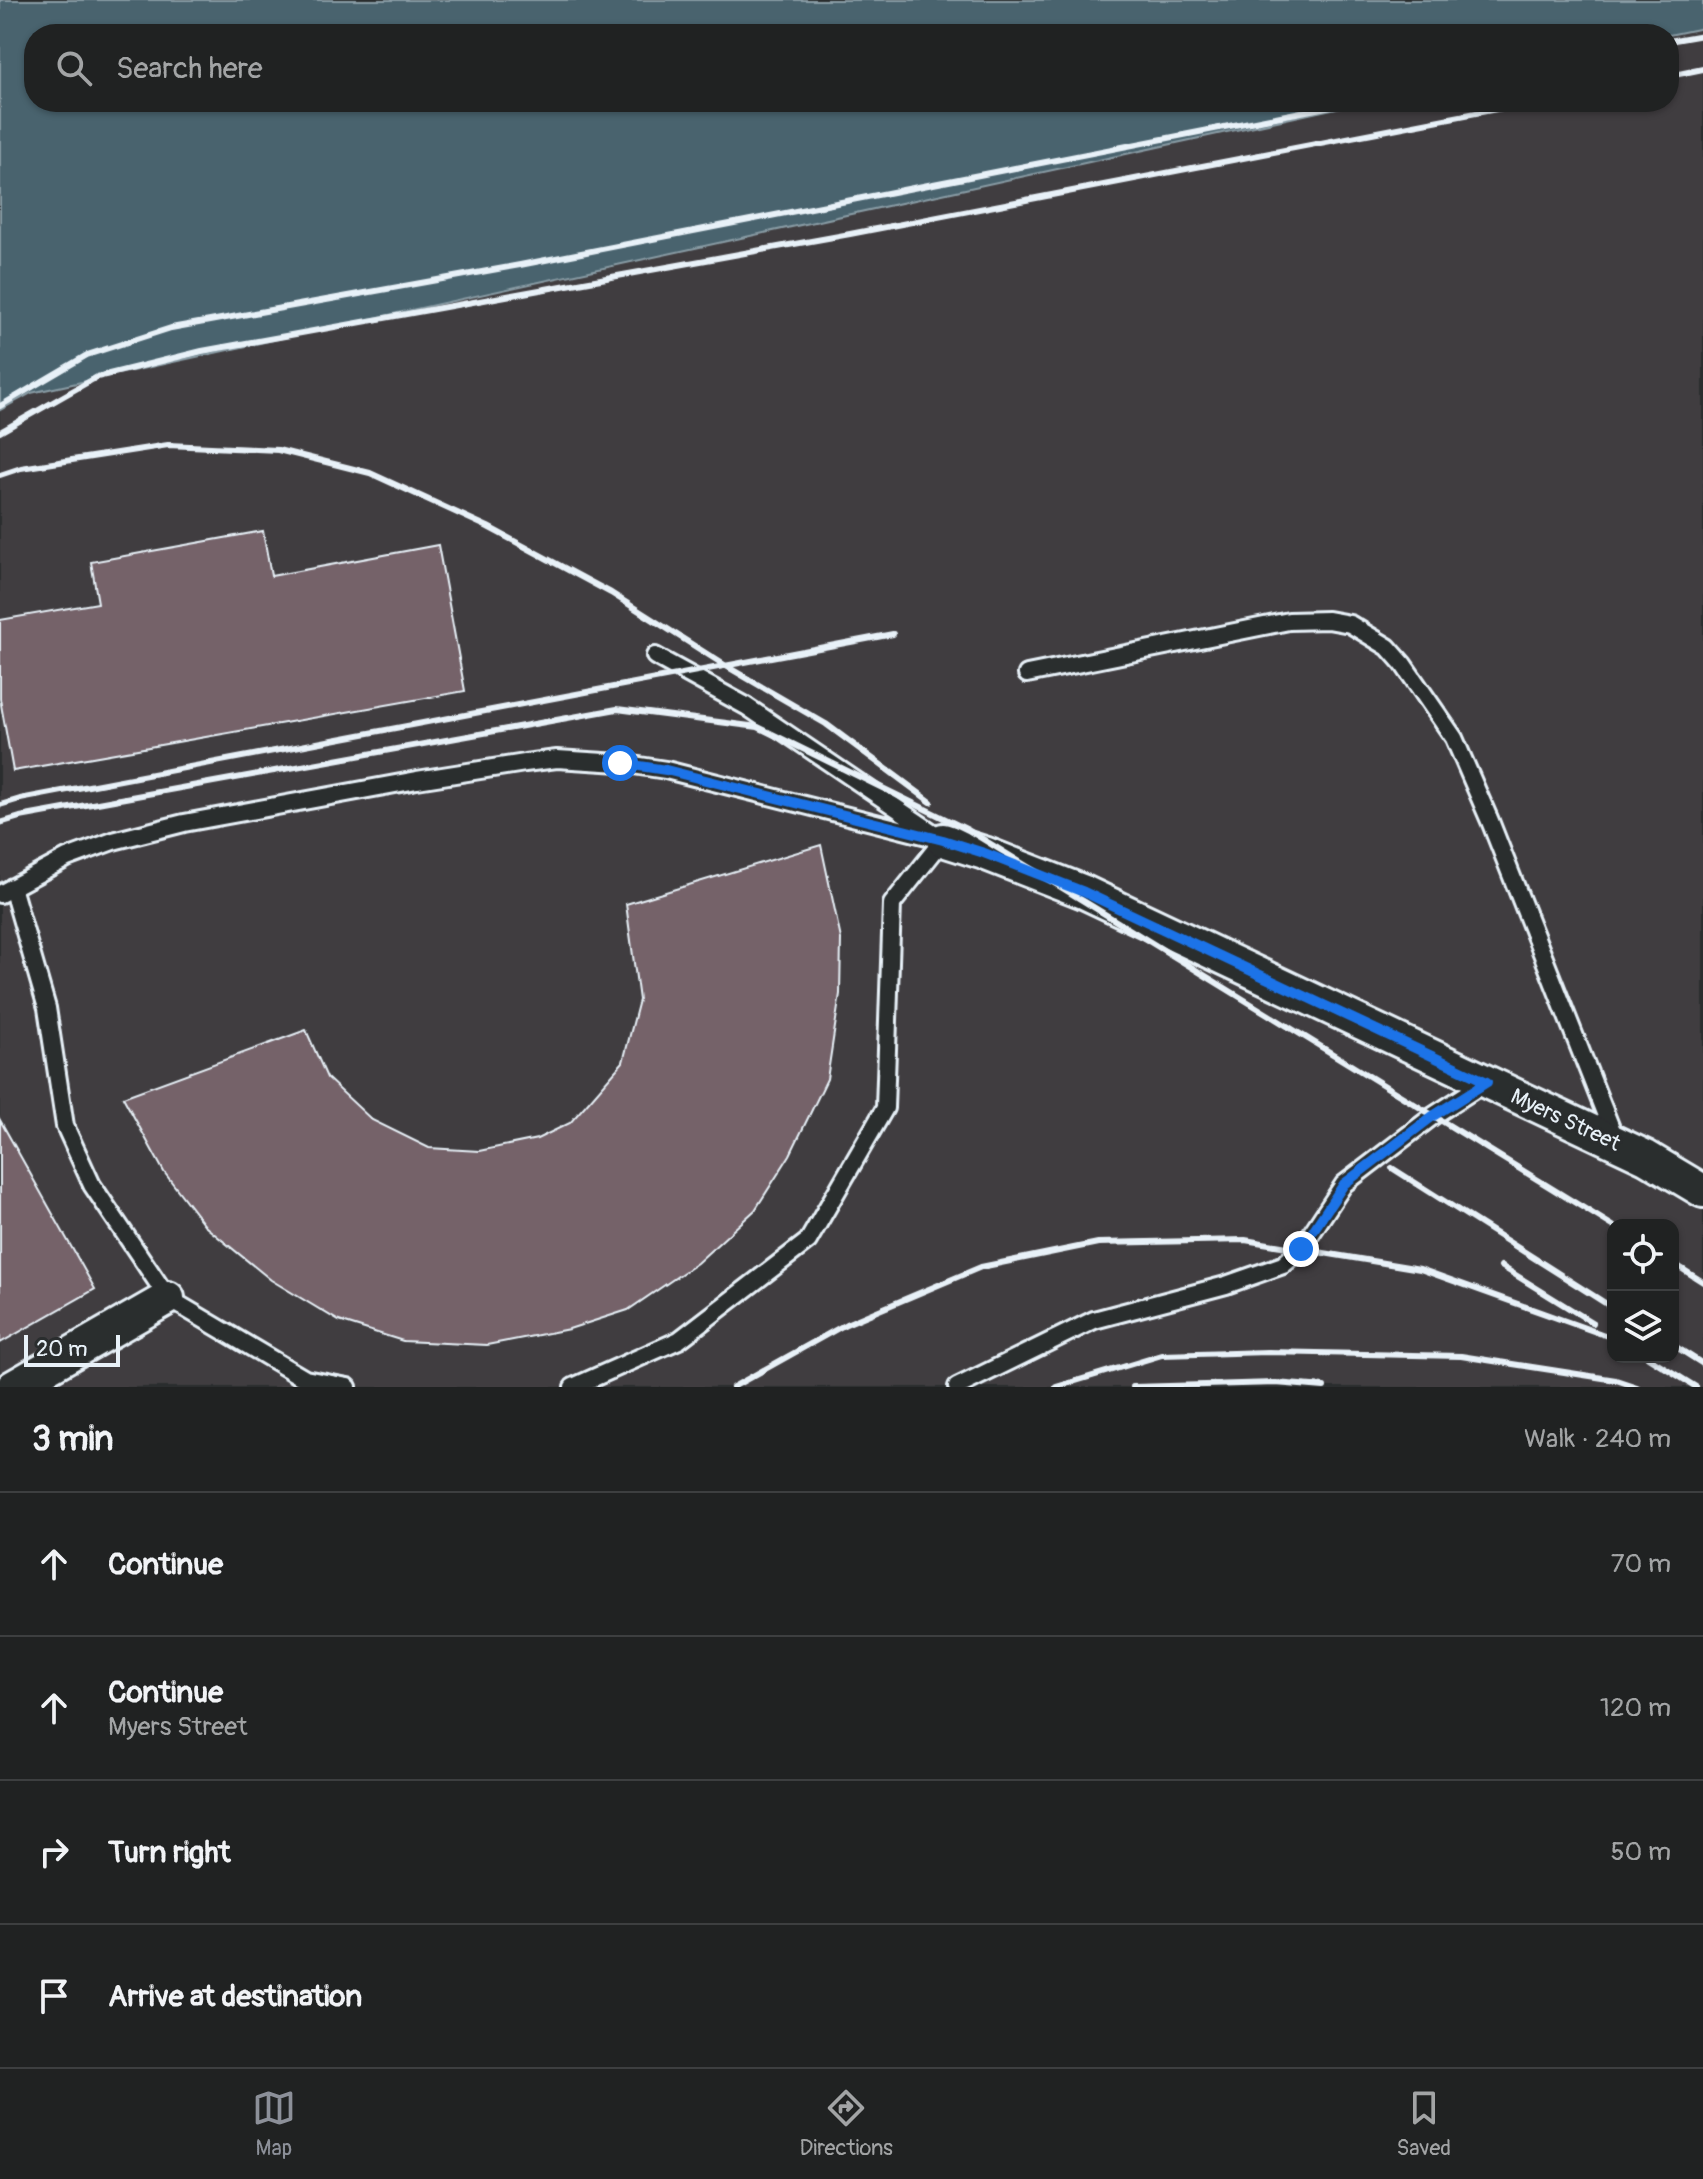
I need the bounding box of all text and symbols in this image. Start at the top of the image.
search box [24,24,1679,112]
icon: search [52,46,96,90]
text: Search here [116,50,263,87]
route start [602,745,638,781]
street label: Myers Street [1506,1082,1625,1158]
map controls [1607,1219,1679,1363]
button: locate [1607,1219,1679,1291]
route end [1283,1231,1319,1267]
button: layers [1607,1291,1679,1363]
scale bar [24,1331,120,1367]
text: 20 m [36,1335,88,1363]
text: 3 min [32,1418,114,1461]
text: Walk · 240 m [1524,1423,1671,1455]
icon: ahead [32,1542,76,1586]
text: Continue [108,1546,223,1583]
text: 70 m [1611,1548,1671,1580]
text: Continue [108,1674,223,1711]
icon: ahead [32,1686,76,1730]
text: 120 m [1600,1692,1671,1724]
text: Myers Street [108,1711,247,1743]
icon: right [32,1830,76,1874]
text: Turn right [108,1834,231,1871]
text: 50 m [1610,1836,1671,1868]
icon: arrive [32,1974,76,2018]
text: Arrive at destination [108,1978,362,2015]
tab: Map [252,2086,296,2162]
tab: Directions [800,2086,893,2162]
tab: Saved [1397,2086,1451,2162]

